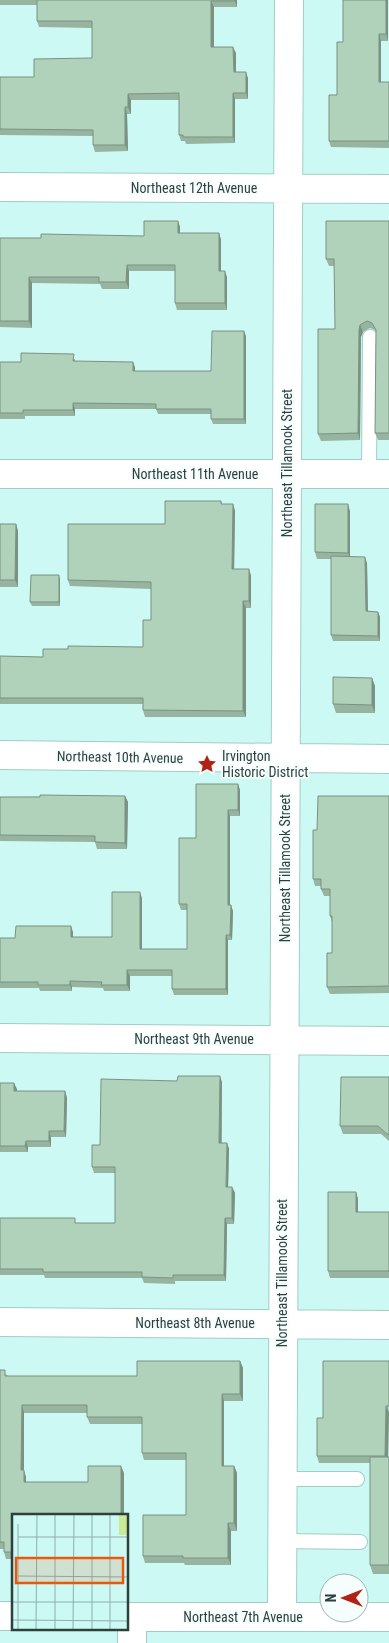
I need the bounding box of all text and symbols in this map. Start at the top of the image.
street label: Northeast 12th Avenue [131,180,258,196]
street label: Northeast Tillamook Street [279,389,295,537]
street label: Northeast 11th Avenue [132,466,259,482]
street label: Northeast 10th Avenue [57,748,184,766]
place label: Irvington Historic District [222,748,308,780]
place icon: Irvington Historic District [196,753,218,775]
street label: Northeast Tillamook Street [277,794,293,942]
street label: Northeast 9th Avenue [134,1031,254,1047]
street label: Northeast Tillamook Street [274,1199,290,1347]
street label: Northeast 8th Avenue [135,1315,255,1331]
inset map [12,1514,129,1630]
north arrow [319,1573,369,1623]
text: N [323,1594,339,1602]
street label: Northeast 7th Avenue [183,1609,303,1625]

